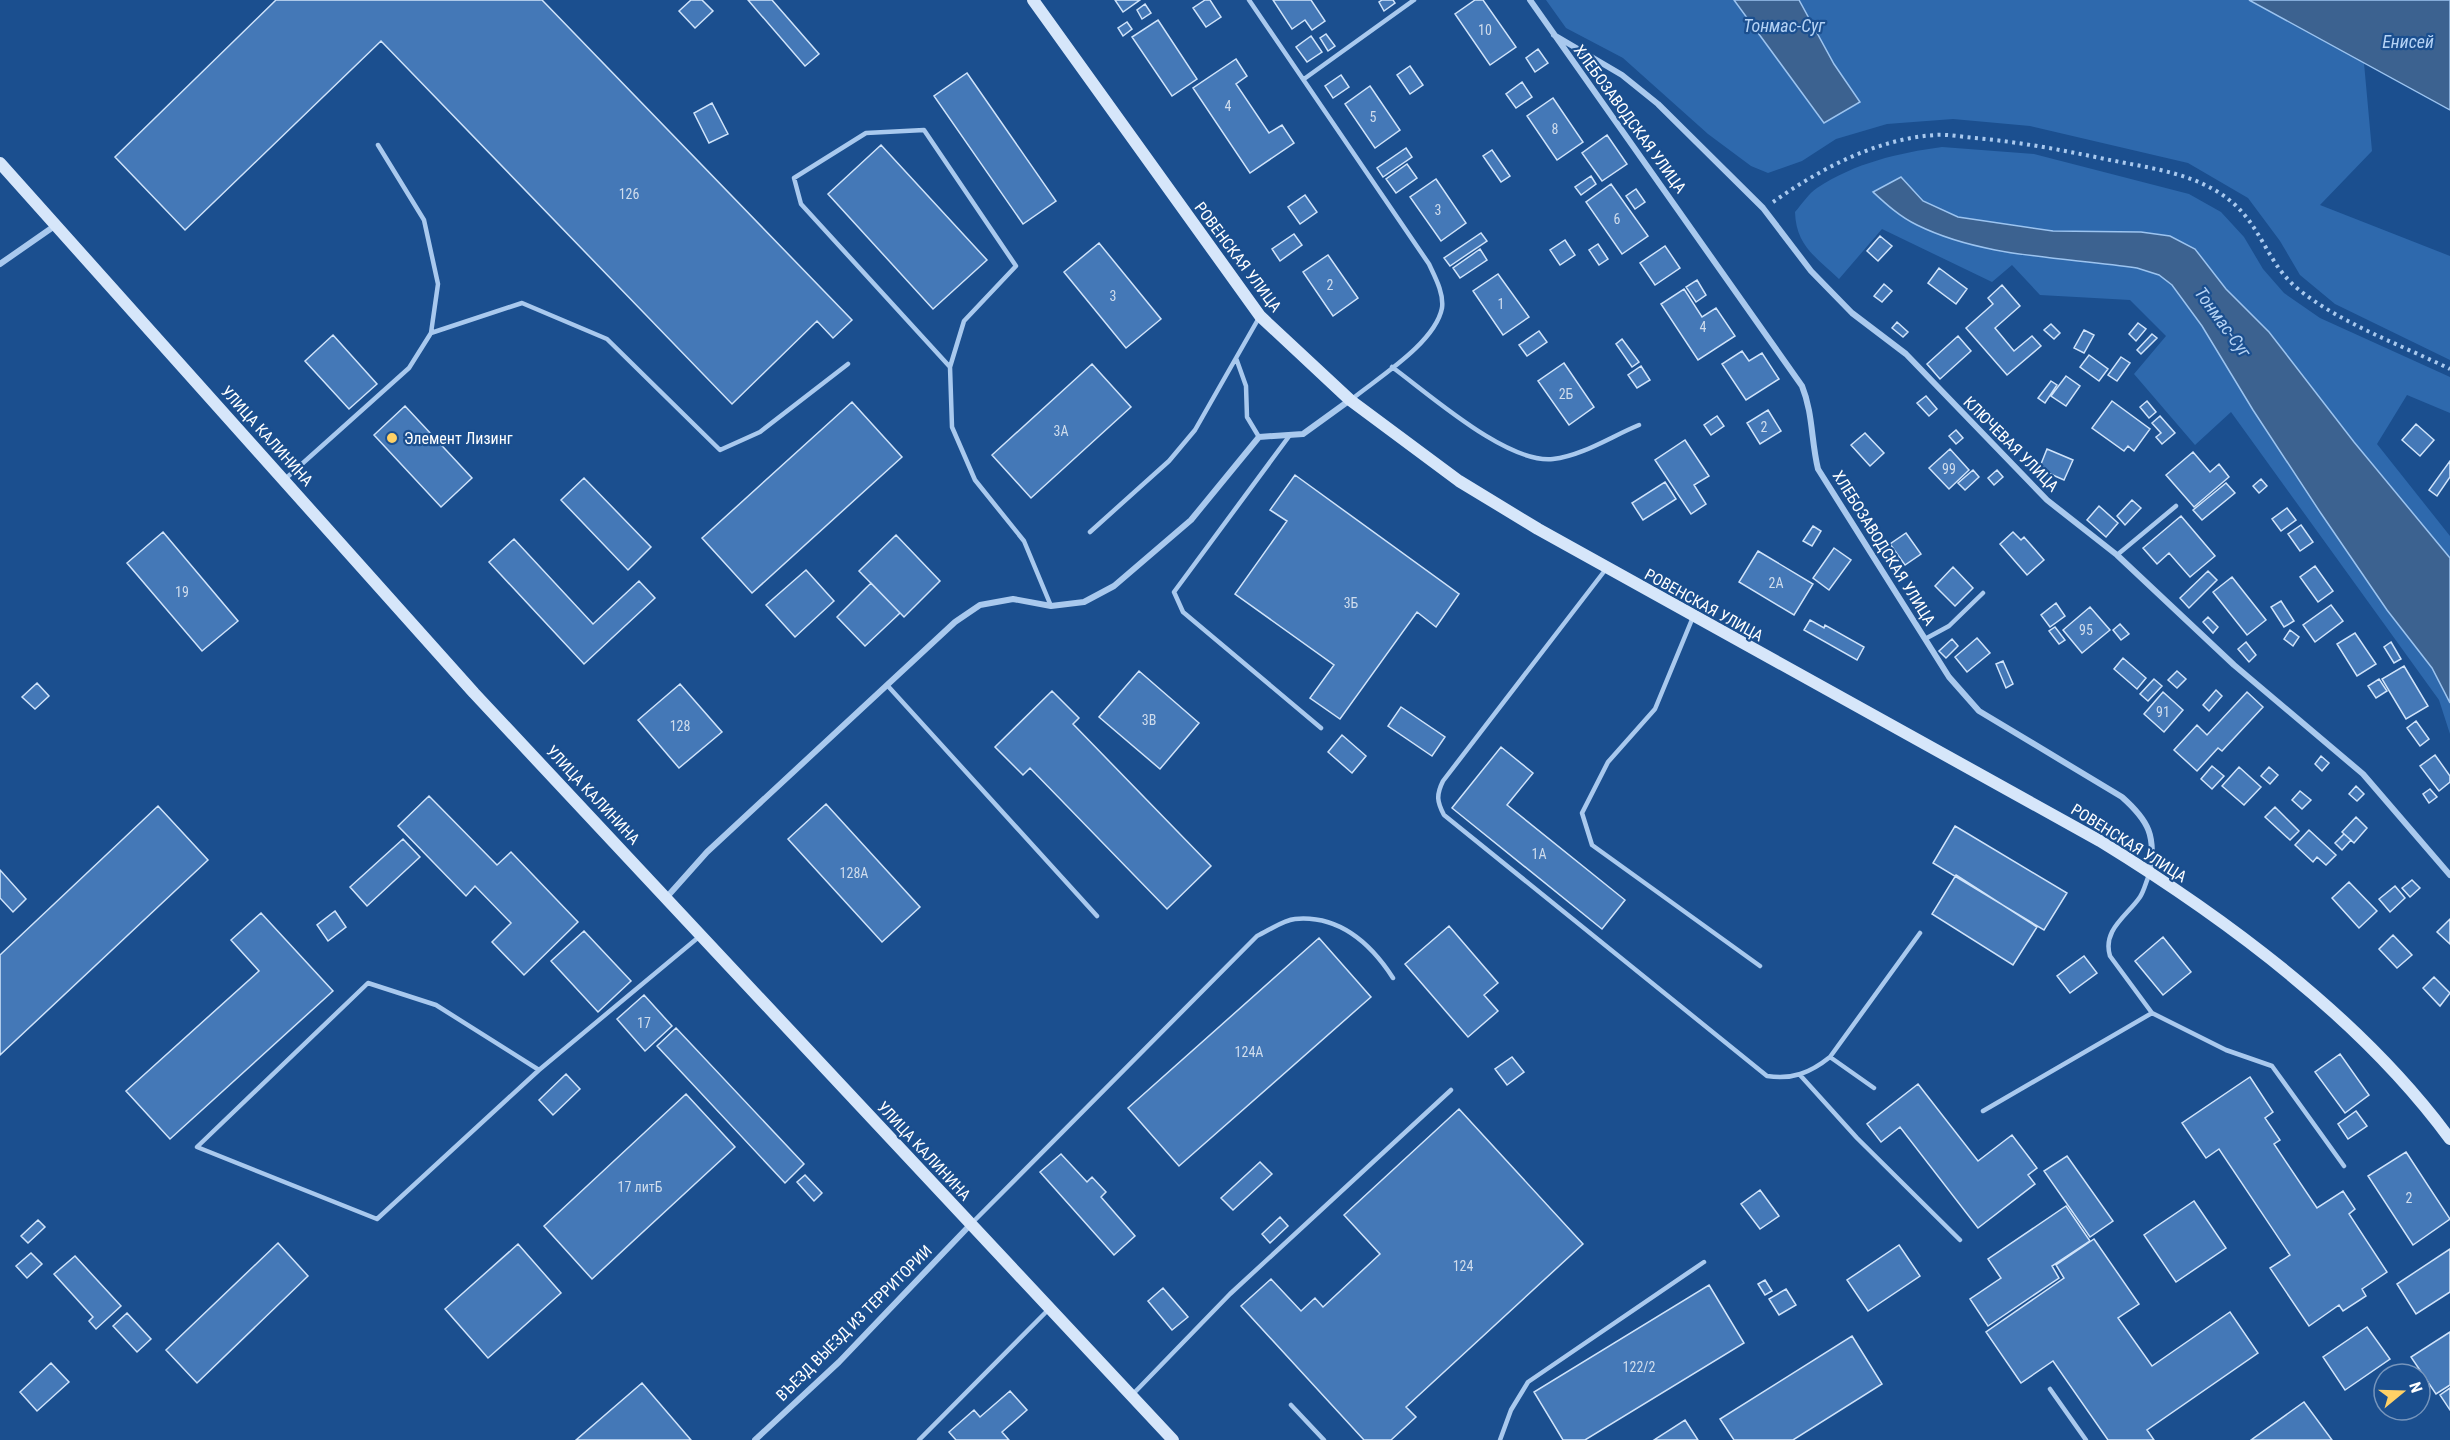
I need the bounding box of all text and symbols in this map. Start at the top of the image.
water label: Тонмас-Суг [1743,15,1825,36]
house number: 10 [1478,22,1492,38]
water label: Енисей [2382,31,2434,52]
street label: ХЛЕБОЗАВОДСКАЯ УЛИЦА [1570,41,1690,197]
house number: 4 [1225,98,1232,114]
house number: 5 [1370,109,1377,125]
house number: 8 [1552,121,1559,137]
house number: 126 [619,186,639,202]
street label: РОВЕНСКАЯ УЛИЦА [1190,198,1286,316]
house number: 3 [1435,202,1441,218]
house number: 6 [1614,211,1621,227]
house number: 2 [1327,277,1334,293]
water label: Тонмас-Суг [2191,283,2256,362]
house number: 3 [1110,288,1116,304]
house number: 1 [1498,296,1504,312]
house number: 4 [1700,319,1707,335]
street label: УЛИЦА КАЛИНИНА [217,382,317,490]
house number: 2Б [1559,386,1574,402]
street label: КЛЮЧЕВАЯ УЛИЦА [1959,392,2063,496]
house number: 2 [1761,419,1768,435]
house number: 3А [1054,423,1068,439]
place label: Элемент Лизинг [404,429,513,448]
marker: Элемент Лизинг [385,431,399,445]
house number: 99 [1942,461,1956,477]
street label: ХЛЕБОЗАВОДСКАЯ УЛИЦА [1829,467,1939,629]
street label: РОВЕНСКАЯ УЛИЦА [1641,565,1767,645]
house number: 2А [1769,575,1783,591]
house number: 19 [175,584,189,600]
house number: 3Б [1344,595,1359,611]
house number: 95 [2079,622,2093,638]
house number: 91 [2156,704,2170,720]
house number: 3В [1142,712,1156,728]
house number: 128 [670,718,690,734]
street label: УЛИЦА КАЛИНИНА [542,741,644,849]
street label: РОВЕНСКАЯ УЛИЦА [2068,800,2190,886]
house number: 1А [1532,846,1546,862]
house number: 128А [840,865,868,881]
house number: 17 [637,1015,651,1031]
house number: 124А [1235,1044,1263,1060]
street label: УЛИЦА КАЛИНИНА [873,1097,975,1205]
house number: 17 литБ [618,1179,663,1195]
house number: 2 [2406,1190,2413,1206]
street label: ВЪЕЗД ВЫЕЗД ИЗ ТЕРРИТОРИИ [772,1241,936,1405]
house number: 124 [1453,1258,1473,1274]
house number: 122/2 [1623,1359,1656,1375]
north arrow [2372,1362,2432,1422]
text: N [2405,1380,2426,1395]

